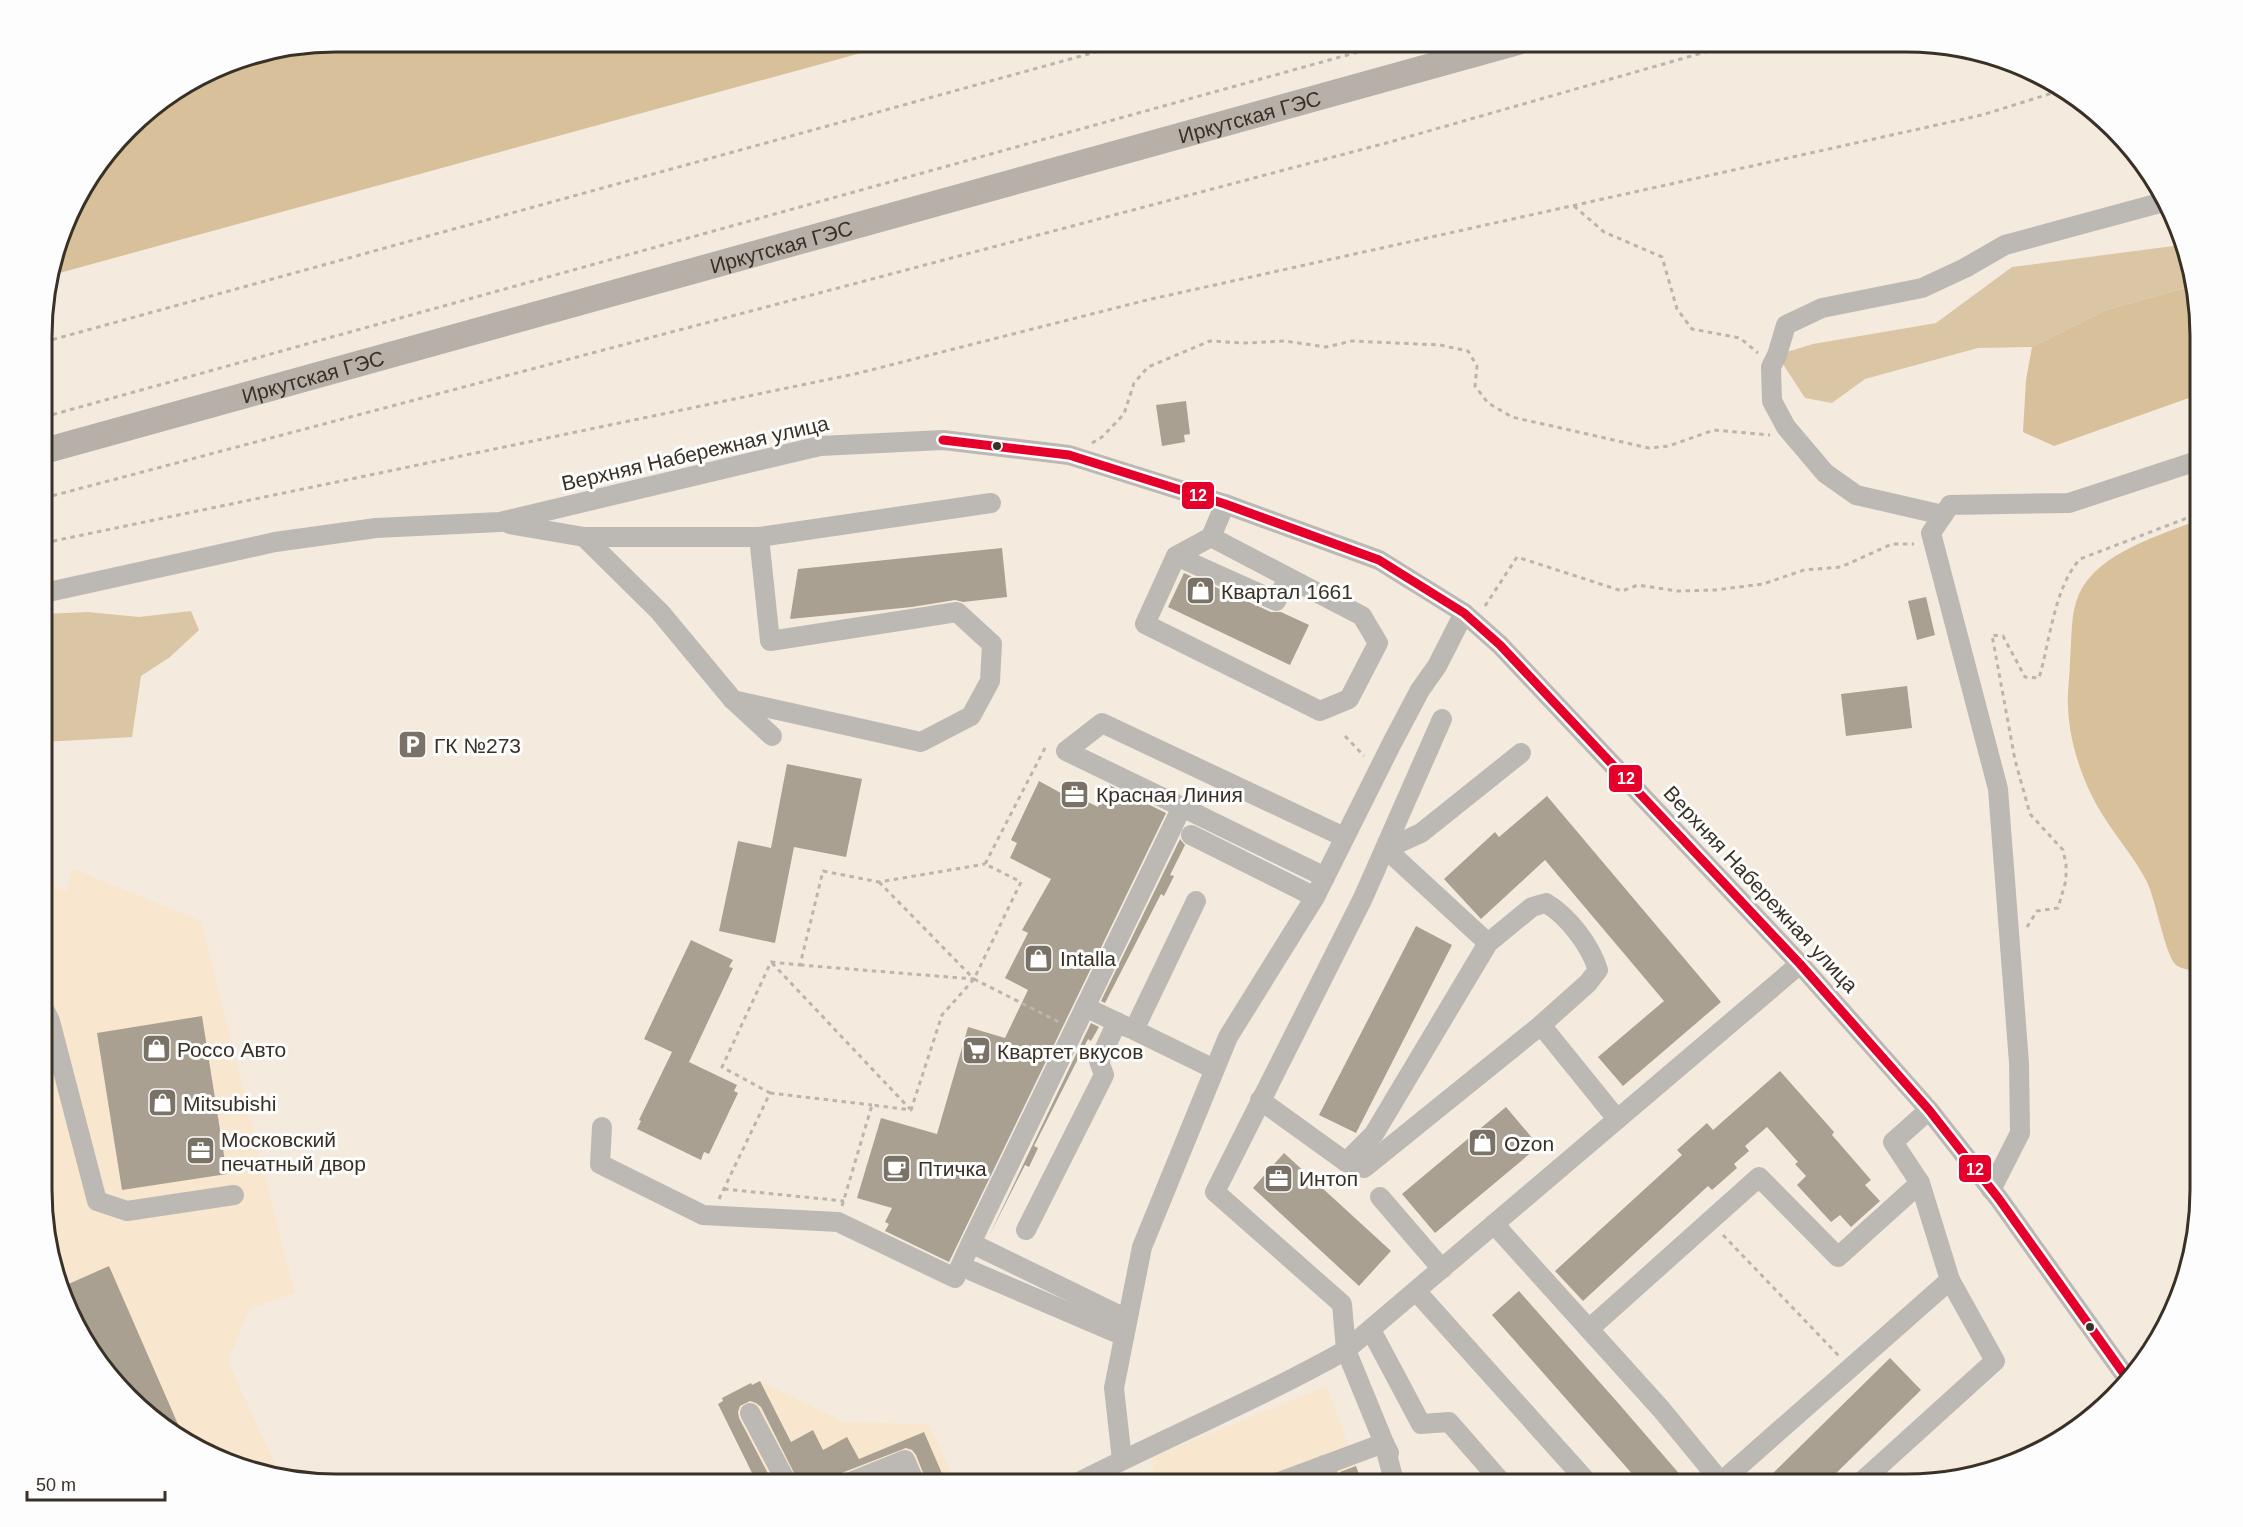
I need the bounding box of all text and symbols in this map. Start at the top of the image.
street label: Иркутская ГЭС [1176,86,1323,147]
street label: Иркутская ГЭС [707,216,855,277]
street label: Иркутская ГЭС [239,346,387,407]
street label: Верхняя Набережная улица [559,411,831,495]
unlabelled marker [991,440,1003,452]
line badge: 12 [1181,481,1215,510]
text: 12 [1189,487,1207,504]
shop icon: Квартал 1661 [1184,575,1216,607]
place label: Квартал 1661 [1221,580,1353,603]
parking icon: ГК №273 [397,729,429,761]
place label: ГК №273 [434,734,521,757]
line badge: 12 [1608,764,1643,793]
text: 12 [1617,770,1635,787]
office icon: Красная Линия [1059,778,1091,810]
street label: Верхняя Набережная улица [1659,781,1863,997]
place label: Красная Линия [1096,783,1243,806]
shop icon: Intalla [1023,942,1055,974]
place label: Intalla [1060,947,1116,970]
shop icon: Россо Авто [140,1033,172,1065]
supermarket icon: Квартет вкусов [960,1035,992,1067]
place label: Россо Авто [177,1038,286,1061]
place label: Квартет вкусов [997,1040,1143,1063]
shop icon: Mitsubishi [146,1087,178,1119]
place label: Mitsubishi [183,1092,276,1115]
shop icon: Ozon [1467,1127,1499,1159]
place label: Московский печатный двор [221,1128,366,1175]
place label: Ozon [1504,1132,1554,1155]
office icon: Московский печатный двор [184,1135,216,1167]
cafe icon: Птичка [881,1152,913,1184]
line badge: 12 [1958,1154,1992,1183]
place label: Птичка [918,1157,987,1180]
text: 12 [1966,1161,1984,1178]
office icon: Интоп [1262,1162,1294,1194]
place label: Интоп [1299,1167,1358,1190]
unlabelled marker [2084,1321,2096,1333]
scale bar [27,1464,165,1502]
text: 50 m [36,1475,76,1495]

